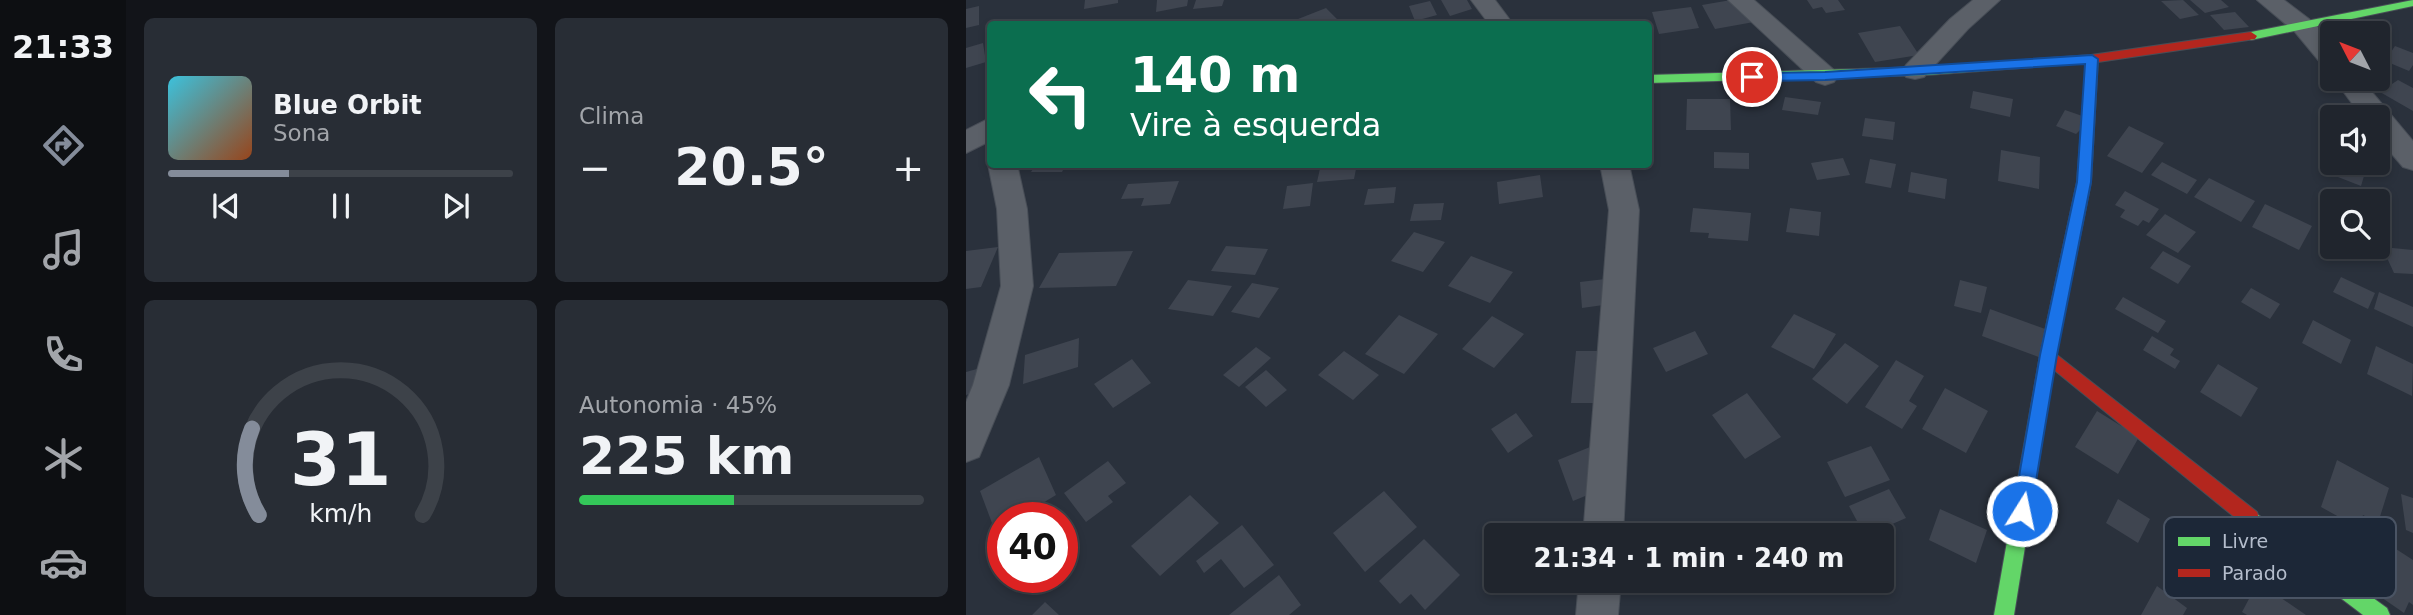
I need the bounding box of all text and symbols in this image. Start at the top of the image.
north arrow [2320,21,2390,91]
map controls [2320,21,2390,259]
text: 21:33 [12,28,114,66]
text: 140 m [1130,47,1300,104]
pin [1722,47,1782,107]
icon: left [1015,49,1106,140]
icon: arrive [1733,58,1771,96]
text: Blue Orbit [273,90,422,120]
text: Clima [579,103,644,129]
button: sound [2320,105,2390,175]
text: Vire à esquerda [1130,106,1381,144]
text: Sona [273,120,330,146]
icon: directions [39,121,88,170]
text: 20.5° [674,137,829,197]
text: − [579,146,611,190]
text: + [892,146,924,190]
icon: previous [207,187,245,225]
icon: pause [322,187,360,225]
icon: next [437,187,475,225]
button: search [2320,189,2390,259]
icon: music [39,225,88,274]
icon: phone [39,330,88,379]
text: Autonomia · 45% [579,392,777,418]
text: 31 [290,417,391,502]
text: 225 km [579,426,794,486]
icon: climate [39,434,88,483]
position arrow [1985,474,2059,548]
text: km/h [309,498,372,527]
speed limit sign: 40 [987,502,1078,593]
legend [2164,517,2396,598]
text: Livre [2222,530,2268,552]
icon: car [39,538,88,587]
text: 21:34 · 1 min · 240 m [1534,543,1844,573]
text: Parado [2222,562,2287,584]

